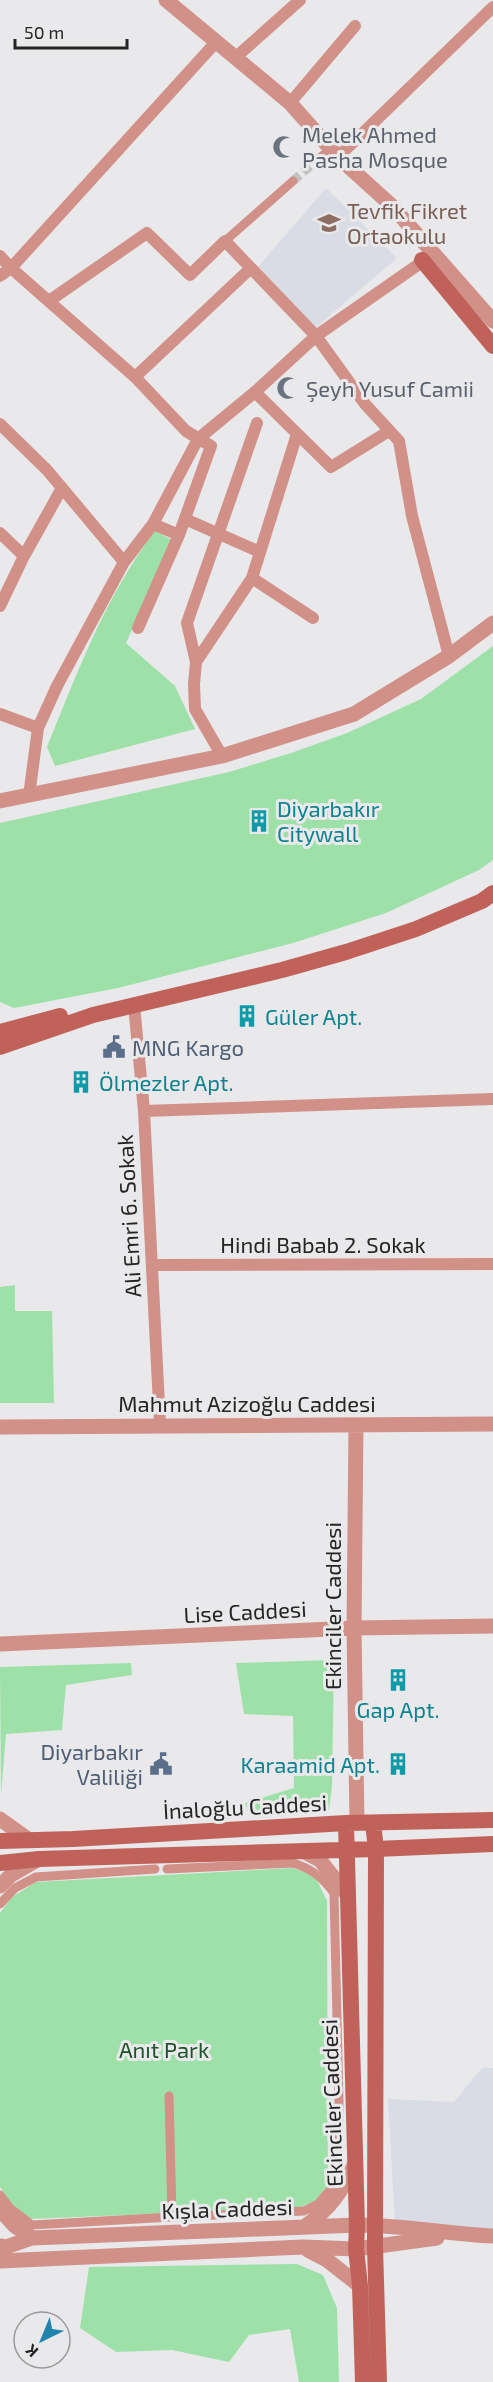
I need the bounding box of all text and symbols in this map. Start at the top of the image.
scale bar [15,12,128,50]
text: 50 m [24,21,64,43]
place label: Melek Ahmed Pasha Mosque [302,121,448,172]
mosque icon: Melek Ahmed Pasha Mosque [271,134,297,160]
place label: Tevfik Fikret Ortaokulu [347,197,467,248]
school or university icon: Tevfik Fikret Ortaokulu [316,210,342,236]
mosque icon: Şeyh Yusuf Camii [275,375,301,401]
place label: Şeyh Yusuf Camii [306,375,474,403]
place label: Diyarbakır Citywall [277,795,380,846]
building icon: Diyarbakır Citywall [246,808,272,834]
building icon: Güler Apt. [234,1003,260,1029]
place label: Güler Apt. [265,1003,362,1029]
public building icon: MNG Kargo [101,1034,127,1060]
place label: MNG Kargo [132,1034,244,1060]
building icon: Ölmezler Apt. [68,1069,94,1095]
place label: Ölmezler Apt. [99,1069,233,1095]
street label: Ali Emri 6. Sokak [111,1134,145,1298]
street label: Hindi Babab 2. Sokak [220,1231,426,1257]
street label: Mahmut Azizoğlu Caddesi [118,1390,376,1416]
street label: Ekinciler Caddesi [319,1522,345,1690]
street label: Lise Caddesi [183,1595,307,1627]
building icon: Gap Apt. [385,1667,411,1693]
place label: Gap Apt. [357,1696,439,1722]
place label: Diyarbakır Valiliği [40,1738,143,1789]
public building icon: Diyarbakır Valiliği [148,1751,174,1777]
place label: Karaamid Apt. [240,1751,380,1777]
building icon: Karaamid Apt. [385,1751,411,1777]
street label: İnaloğlu Caddesi [162,1789,328,1823]
street label: Ekinciler Caddesi [315,2019,347,2187]
park label: Anıt Park [119,2036,209,2062]
street label: Kışla Caddesi [161,2193,293,2225]
north arrow [12,2310,72,2370]
text: K [21,2340,42,2362]

